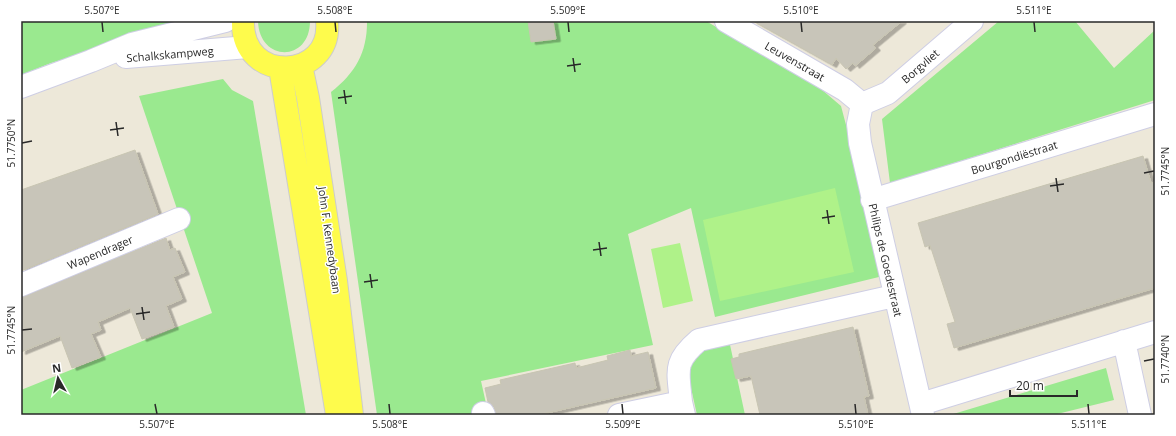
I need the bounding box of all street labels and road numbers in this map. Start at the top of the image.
street label: Leuvenstraat [762,38,828,84]
street label: Schalkskampweg [126,43,214,65]
street label: Borgvliet [898,45,942,87]
street label: Bourgondiëstraat [969,137,1059,177]
street label: John F. Kennedybaan [315,185,345,294]
street label: Philips de Goedestraat [866,202,906,318]
street label: Wapendrager [65,231,136,273]

